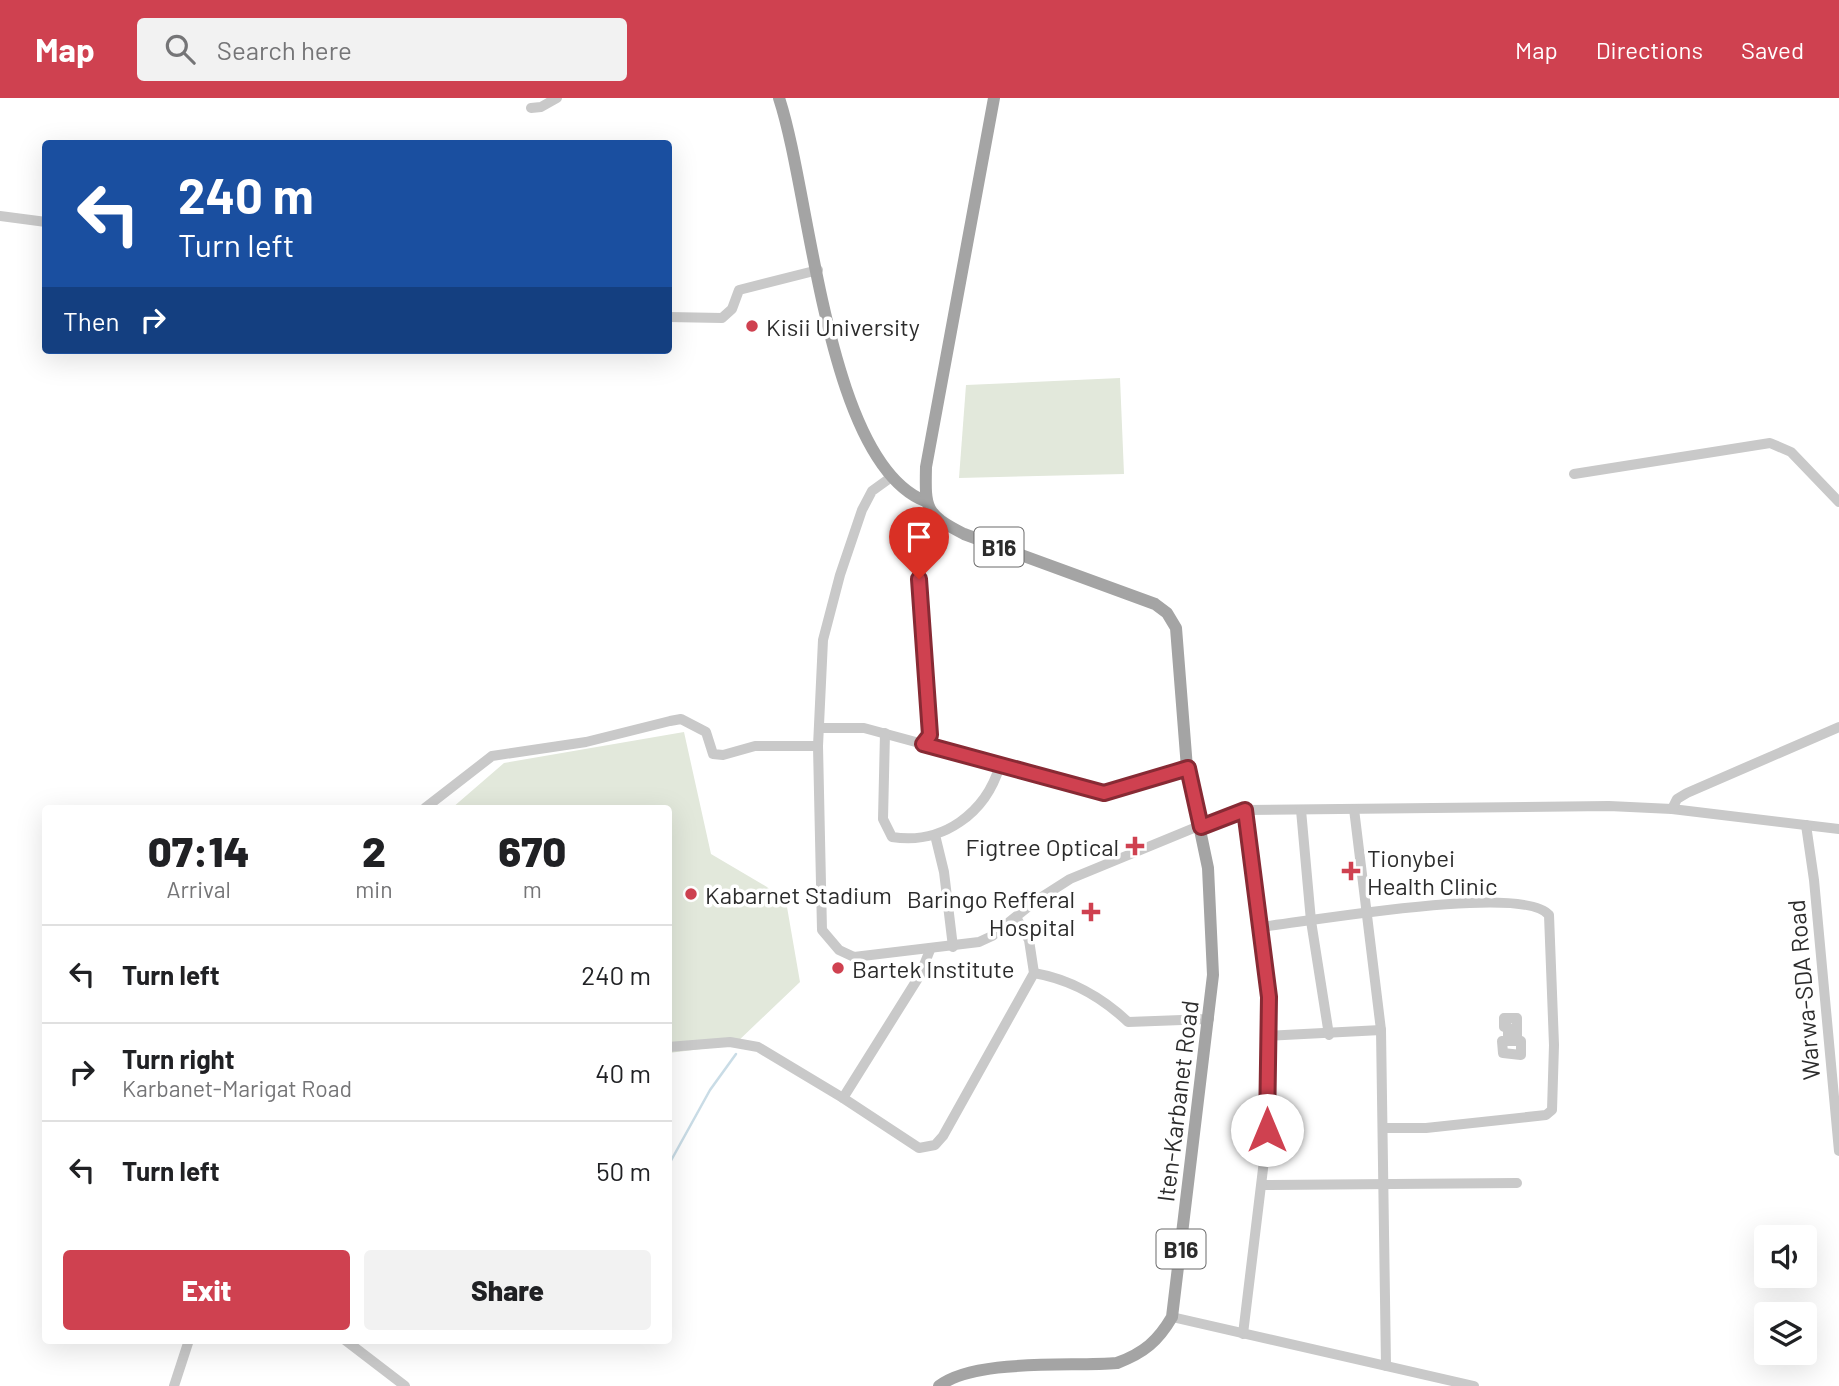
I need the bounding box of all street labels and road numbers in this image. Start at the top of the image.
road number: B16 [974,528,1024,566]
street label: Warwa-SDA Road [1781,899,1825,1081]
street label: Iten-Karbanet Road [1150,999,1204,1203]
road number: B16 [1156,1230,1206,1268]

